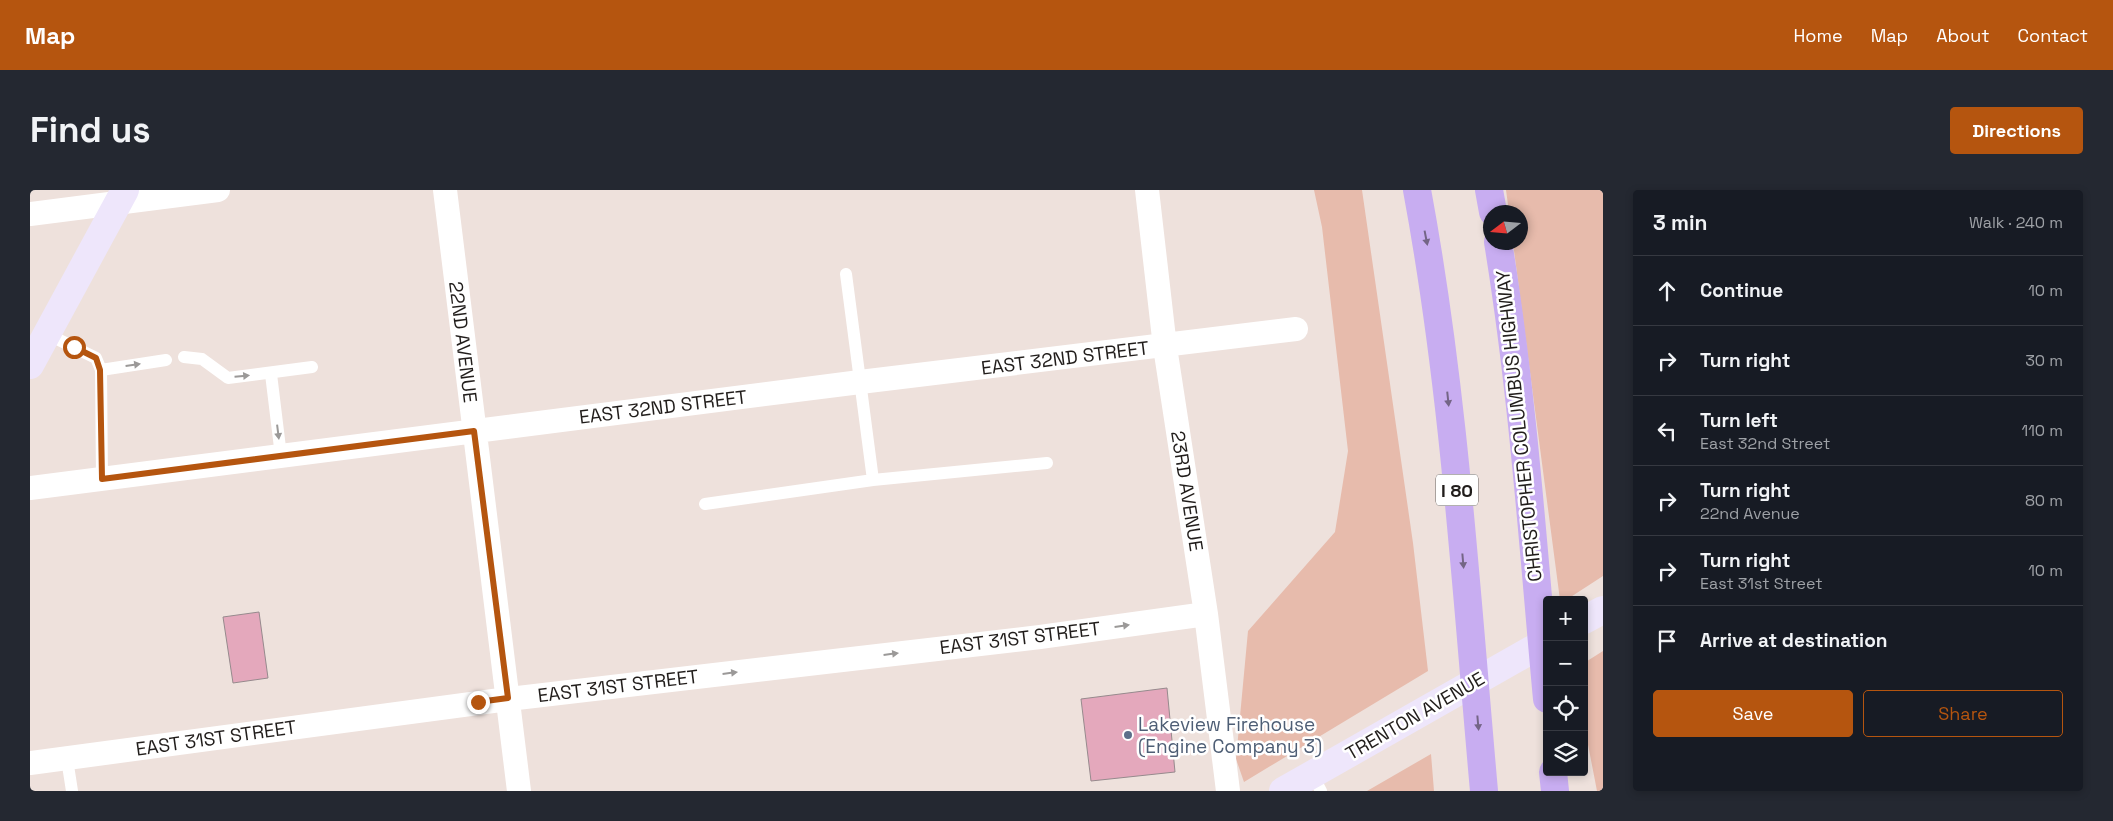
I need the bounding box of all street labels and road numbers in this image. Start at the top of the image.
street label: CHRISTOPHER COLUMBUS HIGHWAY [1490,268,1548,583]
street label: 22ND AVENUE [443,280,483,404]
street label: EAST 32ND STREET [980,335,1150,381]
street label: EAST 32ND STREET [578,384,748,430]
street label: 23RD AVENUE [1165,429,1209,553]
road number: I 80 [1436,474,1478,506]
street label: EAST 31ST STREET [938,616,1102,660]
street label: EAST 31ST STREET [536,664,700,708]
street label: TRENTON AVENUE [1341,666,1489,766]
street label: EAST 31ST STREET [134,714,298,762]

